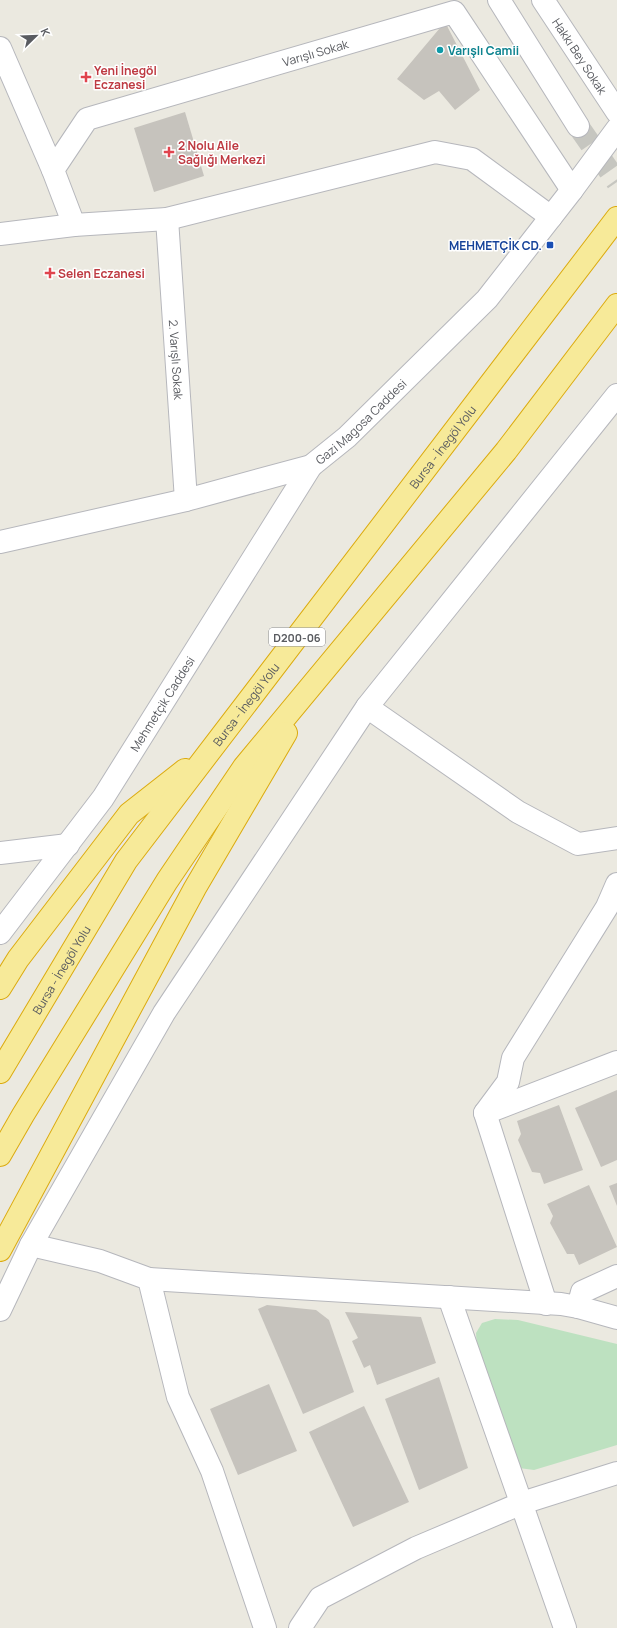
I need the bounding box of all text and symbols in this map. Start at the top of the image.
street label: Hakkı Bey Sokak [549,14,612,98]
north arrow [16,16,56,56]
text: K [37,26,54,39]
street label: Varışlı Sokak [280,34,351,70]
place label: Varışlı Camii [448,42,519,59]
marker: Varışlı Camii [435,45,445,55]
place label: Yeni İnegöl Eczanesi [94,62,157,93]
marker: Yeni İnegöl Eczanesi [81,72,91,82]
place label: 2 Nolu Aile Sağlığı Merkezi [178,137,266,168]
marker: 2 Nolu Aile Sağlığı Merkezi [163,146,175,158]
place label: MEHMETÇİK CD. [449,237,542,254]
marker: MEHMETÇİK CD. [545,240,555,250]
place label: Selen Eczanesi [58,265,145,282]
marker: Selen Eczanesi [45,268,55,278]
street label: 2. Varışlı Sokak [165,319,188,401]
street label: Gazi Magosa Caddesi [311,375,410,468]
street label: Bursa - İnegöl Yolu [405,402,480,492]
road number: D200-06 [269,628,325,646]
street label: Mehmetçik Caddesi [126,653,198,755]
street label: Bursa - İnegöl Yolu [208,659,283,749]
street label: Bursa - İnegöl Yolu [28,922,94,1017]

